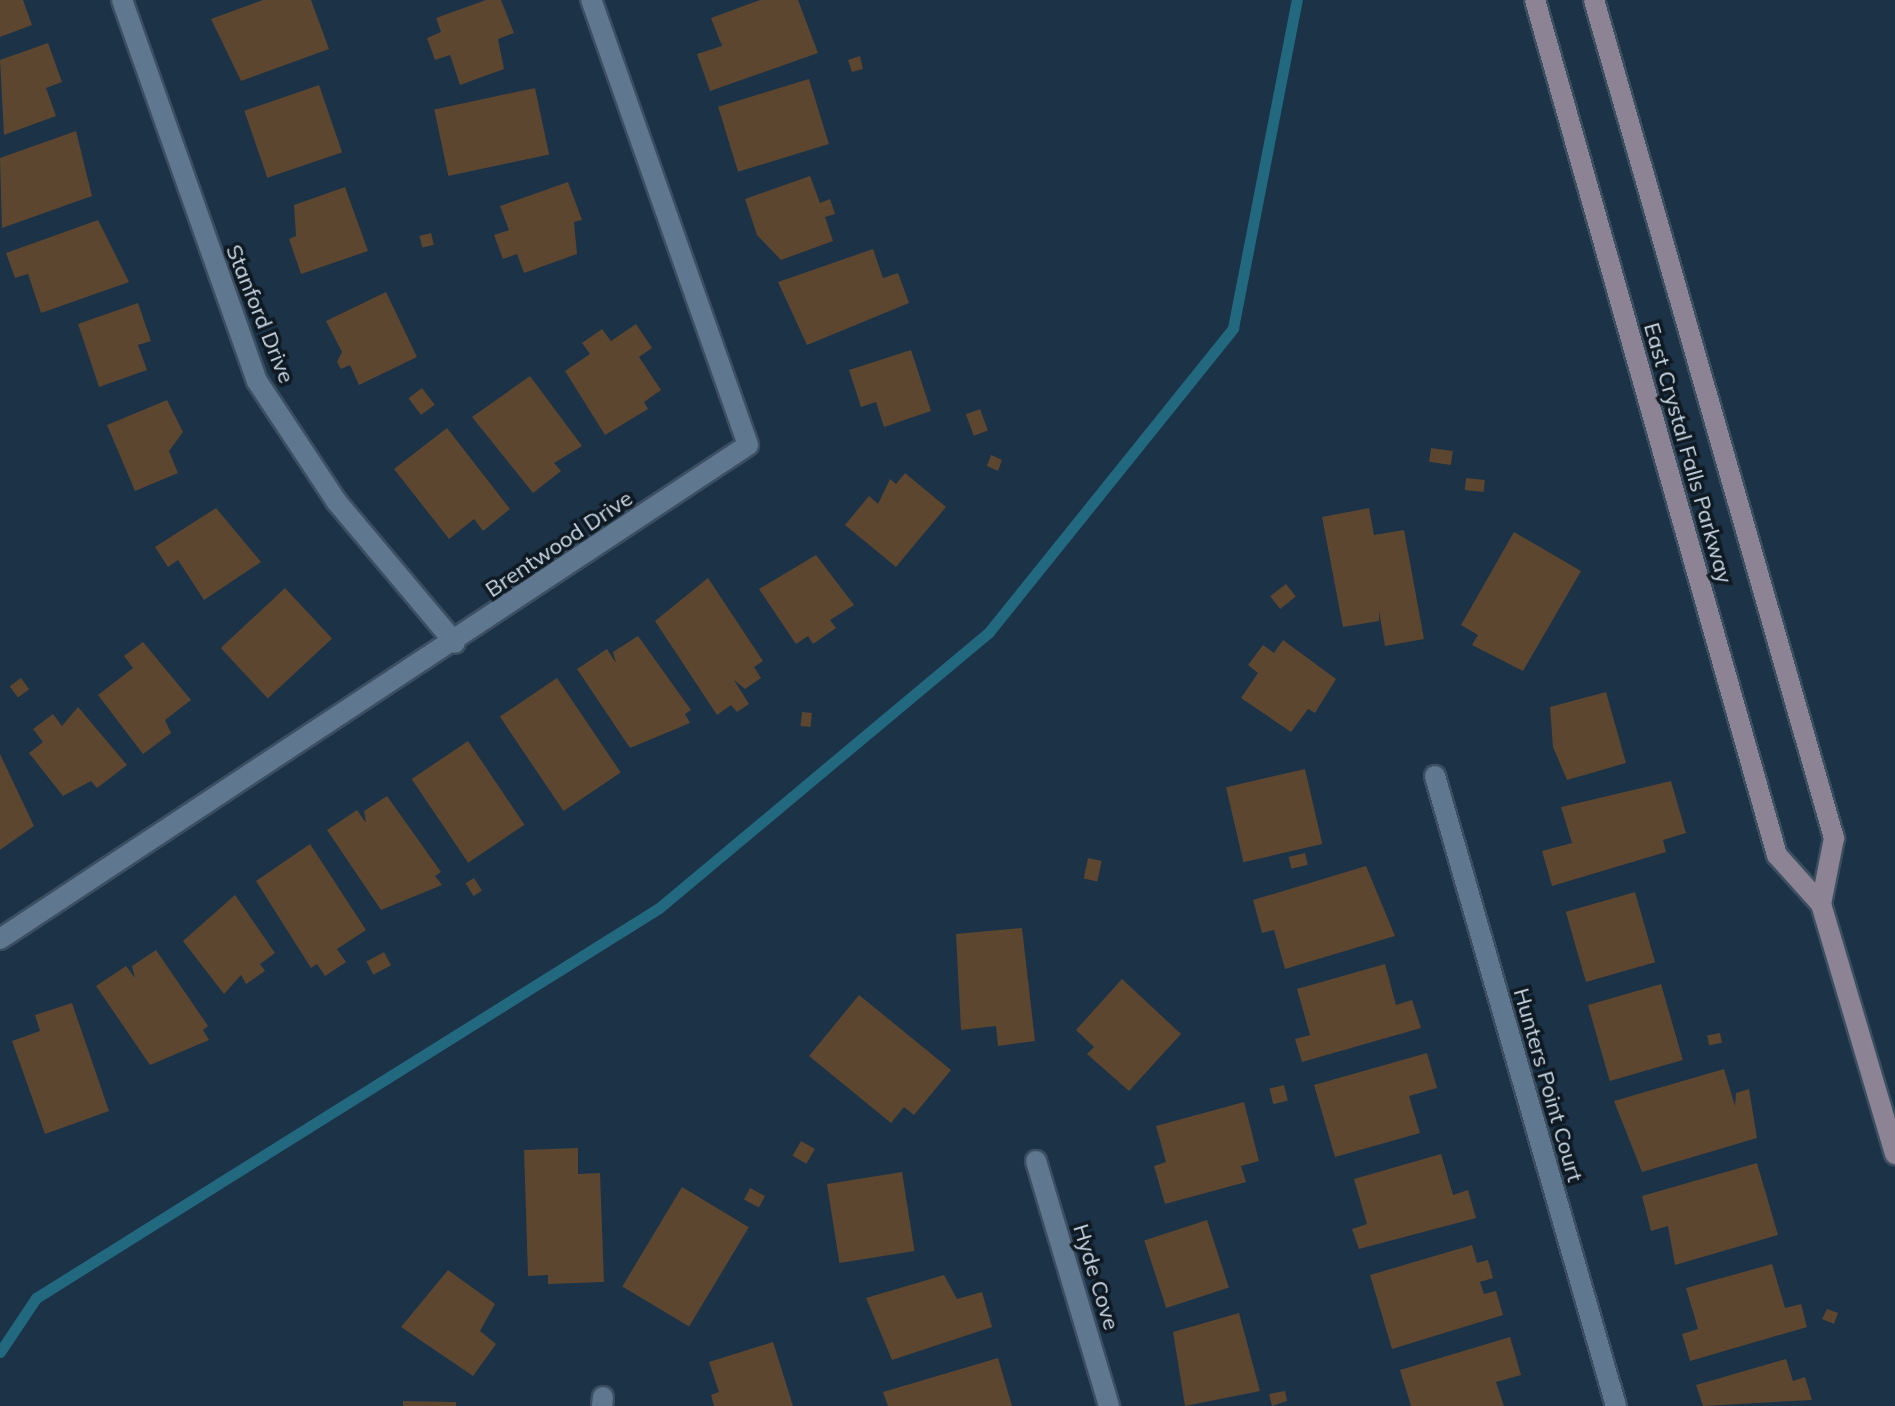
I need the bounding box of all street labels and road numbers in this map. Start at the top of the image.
street label: Stanford Drive [220,241,300,387]
street label: East Crystal Falls Parkway [1638,320,1738,586]
street label: Brentwood Drive [480,485,638,603]
street label: Hunters Point Court [1508,985,1588,1185]
street label: Hyde Cove [1067,1221,1125,1333]

